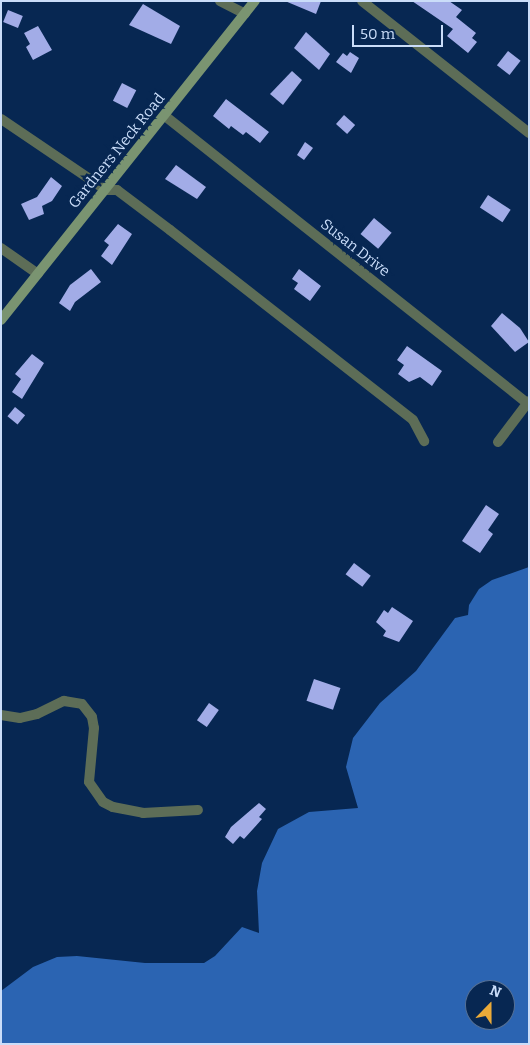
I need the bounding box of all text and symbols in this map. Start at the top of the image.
scale bar [355,15,446,47]
text: 50 m [360,25,395,43]
street label: Gardners Neck Road [65,90,169,212]
street label: Susan Drive [317,215,393,281]
north arrow [465,980,515,1030]
text: N [487,982,504,1001]

